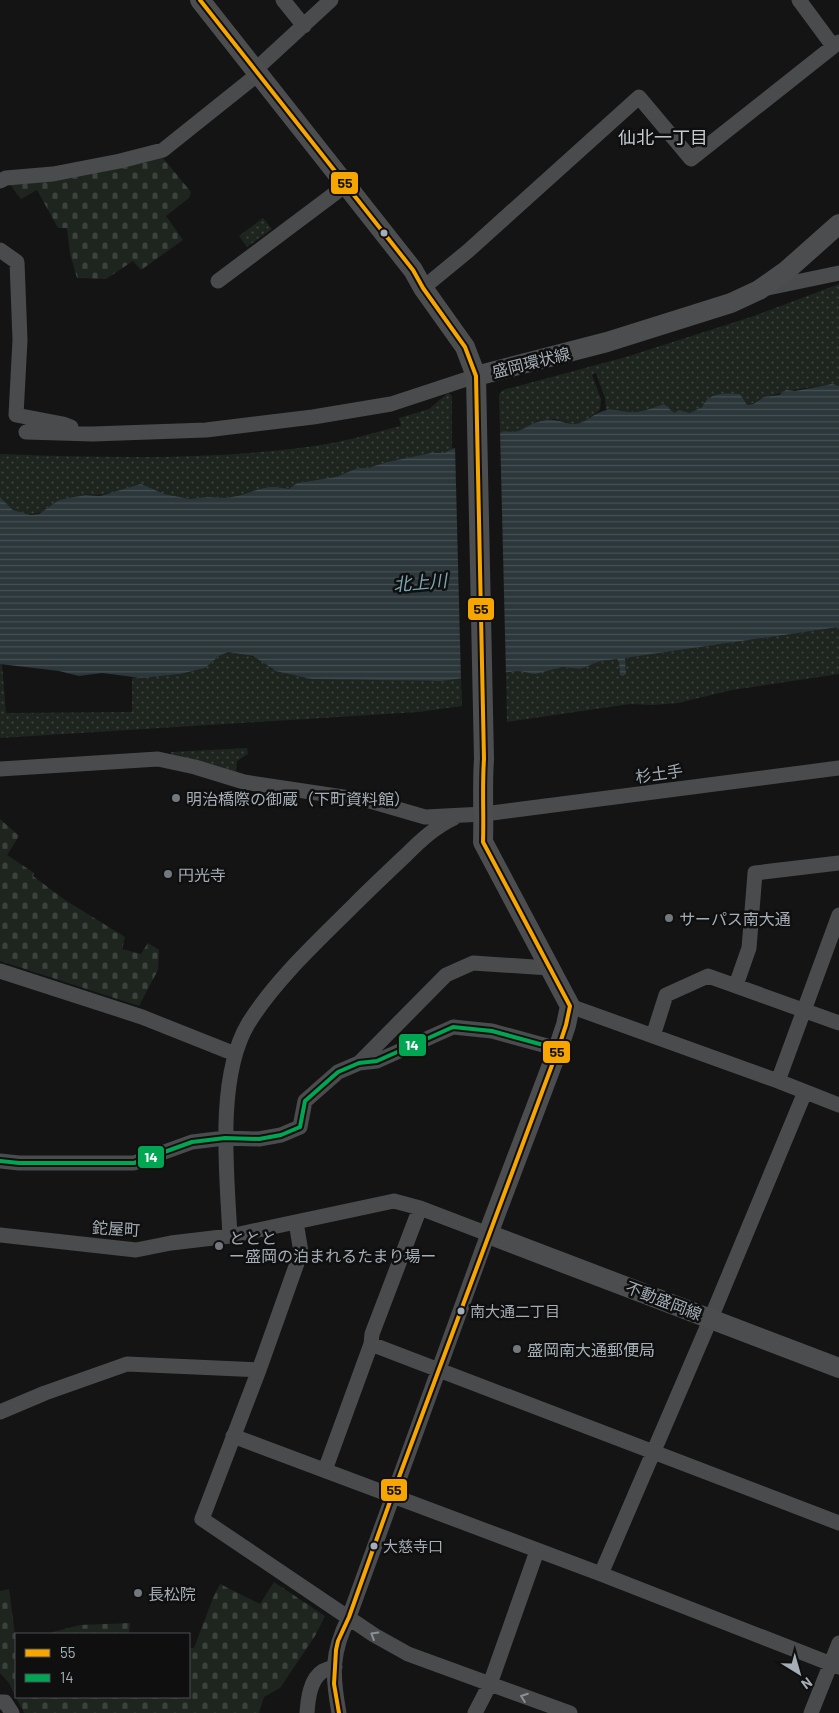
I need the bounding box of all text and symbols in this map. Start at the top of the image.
district label: 仙北一丁目 [618,126,708,148]
line badge: 55 [330,171,359,195]
text: 55 [337,174,353,191]
unlabelled marker [379,228,389,238]
street label: 盛岡環状線 [490,343,572,381]
water label: 北上川 [392,569,450,595]
line badge: 55 [467,597,495,621]
text: 55 [473,600,489,617]
street label: 杉土手 [634,760,684,786]
place label: 明治橋際の御蔵（下町資料館） [186,789,410,808]
marker: 明治橋際の御蔵（下町資料館） [170,792,182,804]
place label: 円光寺 [178,865,226,884]
marker: 円光寺 [162,868,174,880]
place label: サーパス南大通 [679,909,791,928]
marker: サーパス南大通 [663,912,675,924]
line badge: 14 [398,1033,427,1057]
text: 14 [405,1036,419,1053]
line badge: 55 [542,1040,571,1064]
text: 55 [549,1043,565,1060]
line badge: 14 [137,1145,165,1169]
text: 14 [144,1148,158,1165]
street label: 鉈屋町 [92,1217,140,1239]
place label: ととと ー盛岡の泊まれるたまり場ー [229,1228,437,1265]
marker: ととと ー盛岡の泊まれるたまり場ー [213,1240,225,1252]
street label: 不動盛岡線 [623,1277,705,1323]
place label: 南大通二丁目 [470,1302,560,1320]
marker: 南大通二丁目 [456,1306,466,1316]
place label: 盛岡南大通郵便局 [527,1340,655,1359]
marker: 盛岡南大通郵便局 [511,1343,523,1355]
line badge: 55 [380,1478,408,1502]
text: 55 [386,1481,402,1498]
place label: 大慈寺口 [383,1537,443,1555]
marker: 大慈寺口 [369,1541,379,1551]
place label: 長松院 [148,1584,196,1603]
marker: 長松院 [132,1587,144,1599]
one-way arrow [371,1632,380,1641]
legend [15,1633,190,1698]
text: 55 [60,1643,75,1661]
north arrow [774,1648,824,1698]
text: 14 [60,1668,74,1686]
text: N [798,1674,816,1693]
one-way arrow [520,1693,529,1703]

